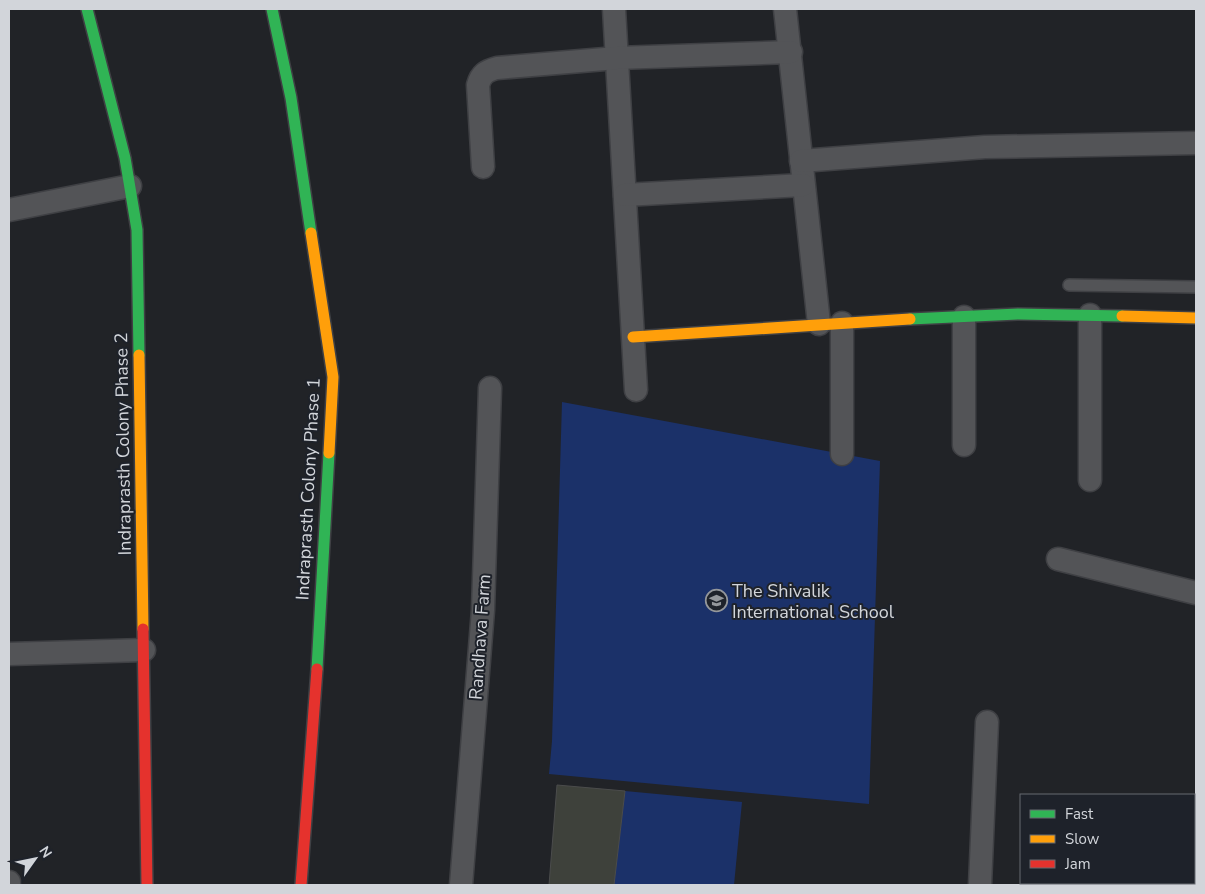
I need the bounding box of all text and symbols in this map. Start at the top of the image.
street label: Indraprasth Colony Phase 2 [109,332,137,556]
street label: Indraprasth Colony Phase 1 [290,377,326,601]
street label: Randhava Farm [464,573,496,701]
place label: The Shivalik International School [732,579,895,624]
school or university icon: The Shivalik International School [704,589,728,613]
legend [1020,794,1195,884]
text: Fast [1065,804,1094,824]
text: Slow [1065,829,1100,849]
north arrow [10,834,60,884]
text: N [35,843,56,862]
text: Jam [1064,854,1091,874]

